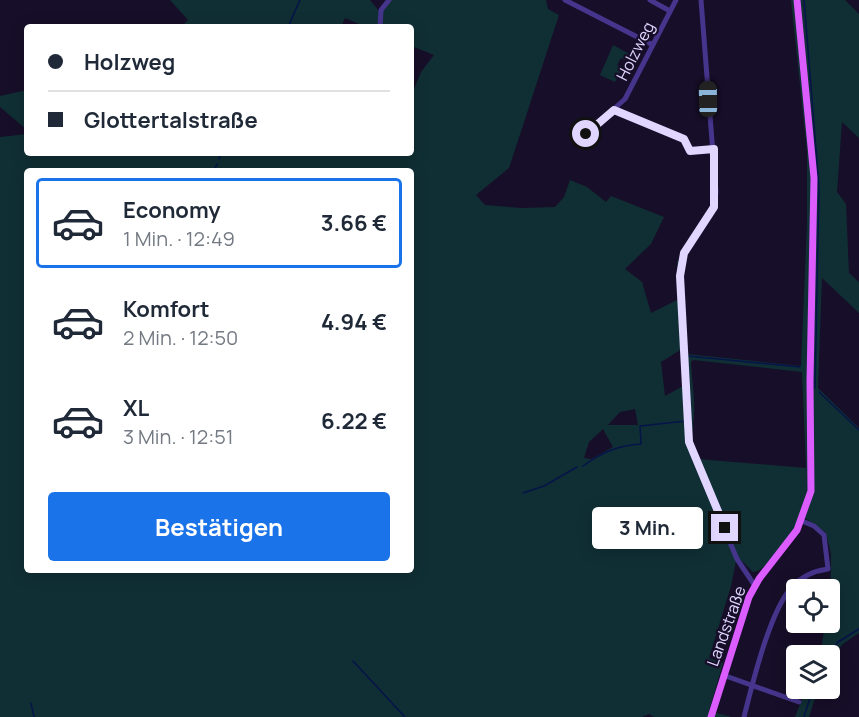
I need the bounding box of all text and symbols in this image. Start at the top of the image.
street label: Holzweg [611,18,659,84]
text: Holzweg [84,47,175,77]
car [699,81,717,117]
text: Glottertalstraße [84,105,258,135]
route start [572,120,599,147]
text: Economy [123,195,221,225]
icon: car [51,196,105,250]
text: 3.66 € [321,208,387,238]
text: 1 Min. · 12:49 [123,225,235,252]
text: Komfort [123,294,210,324]
icon: car [51,295,105,349]
text: 4.94 € [321,307,387,337]
text: 2 Min. · 12:50 [123,324,238,351]
text: XL [123,393,149,423]
icon: car [51,394,105,448]
text: 6.22 € [321,406,387,436]
text: 3 Min. · 12:51 [123,423,234,450]
button: Bestätigen [48,492,390,561]
callout: 3 Min. [593,507,704,549]
text: 3 Min. [619,514,676,541]
route end [711,514,738,541]
map controls [786,579,840,699]
button: locate [786,579,840,633]
street label: Landstraße [701,583,751,669]
button: layers [786,645,840,699]

